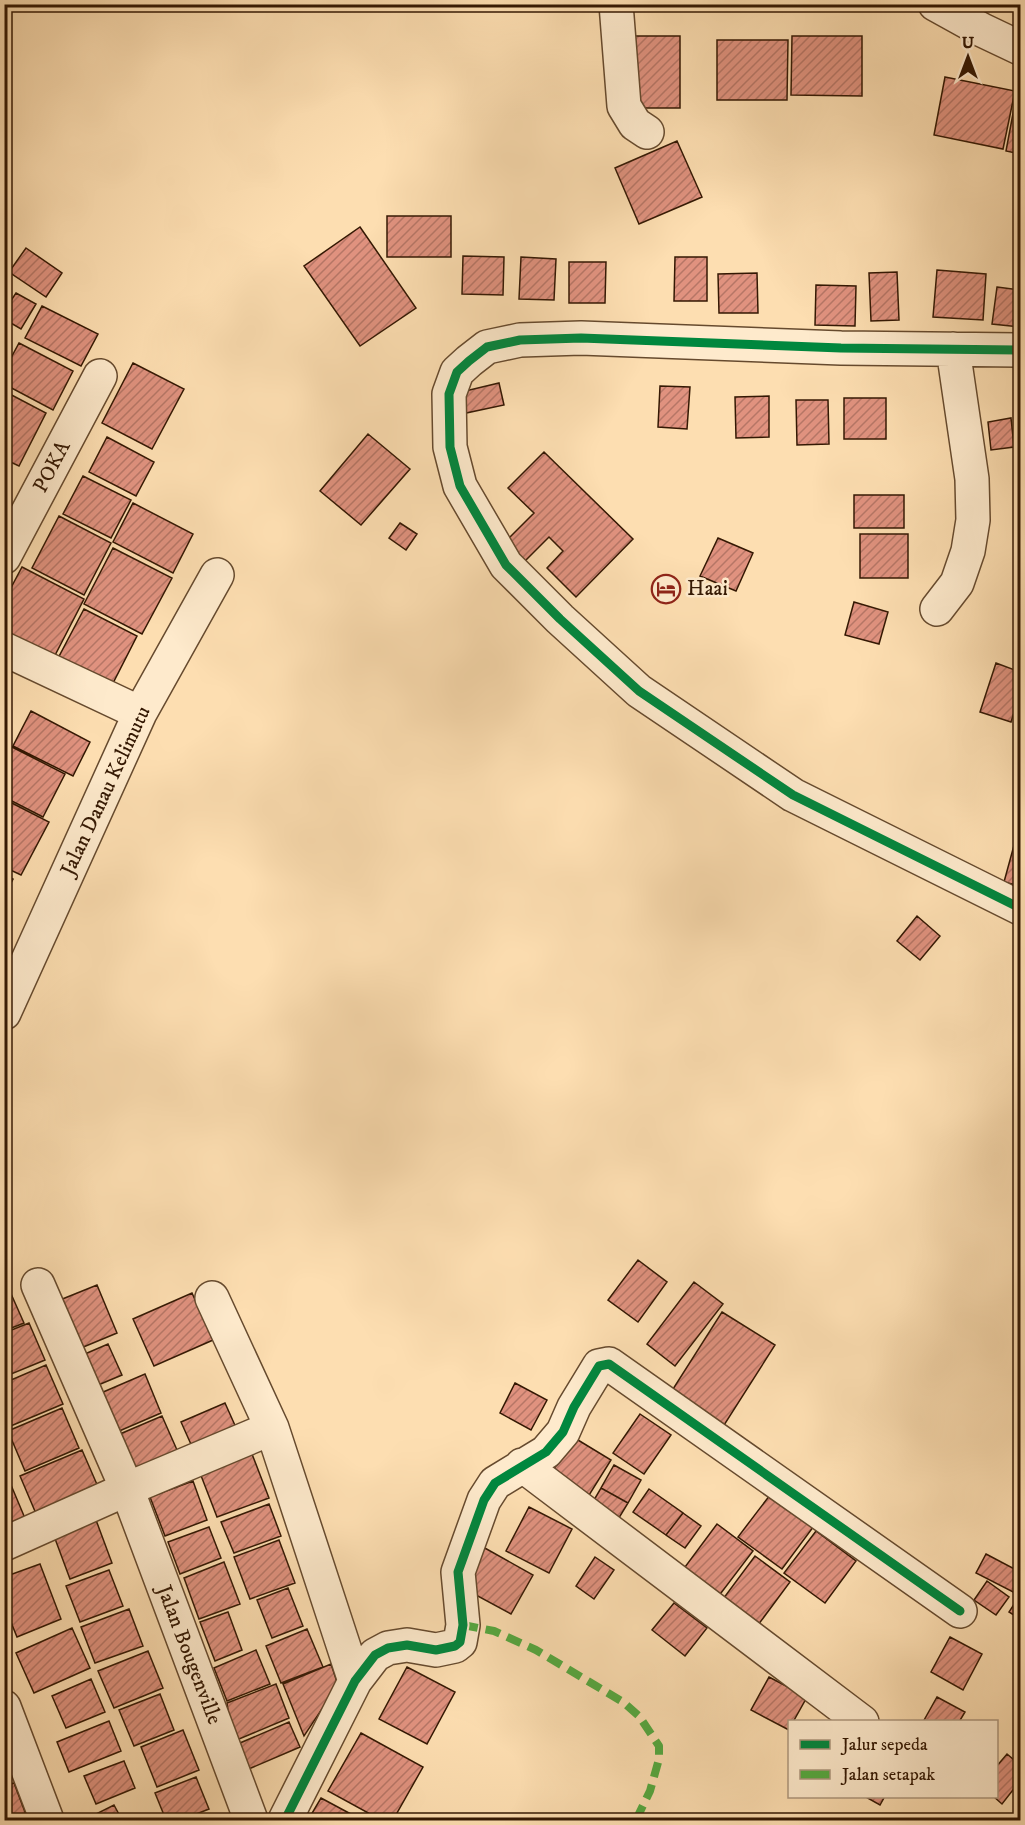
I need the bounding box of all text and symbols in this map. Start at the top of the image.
north arrow [938,27,998,87]
text: U [962,33,975,53]
street label: POKA [28,436,77,497]
hotel icon: Haai [650,573,682,605]
place label: Haai [687,576,728,602]
street label: Jalan Danau Kelimutu [54,702,157,882]
street label: Jalan Bougenville [150,1580,228,1729]
legend [788,1720,998,1798]
text: Jalur sepeda [840,1734,928,1756]
text: Jalan setapak [840,1764,935,1786]

